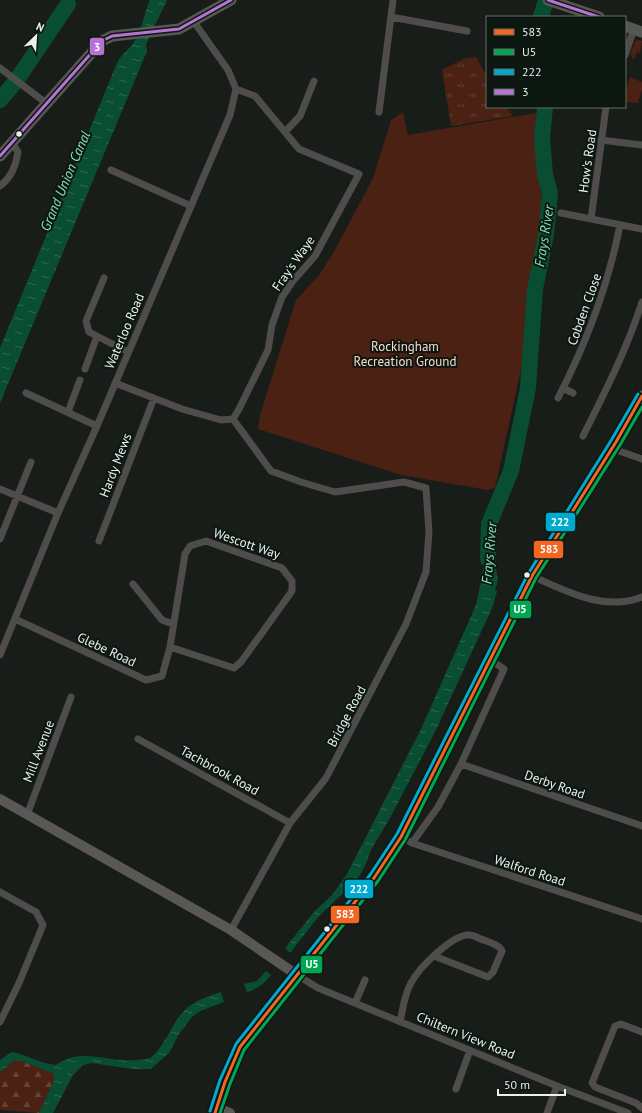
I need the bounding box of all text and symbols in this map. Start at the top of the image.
north arrow [16,16,56,56]
legend [486,16,626,108]
text: N [34,19,46,35]
text: 583 [522,24,542,39]
line badge: 3 [89,37,105,56]
text: 3 [94,40,100,54]
text: U5 [522,44,536,59]
text: 222 [522,64,542,79]
text: 3 [522,84,529,99]
water label: Grand Union Canal [36,128,94,234]
street label: How's Road [575,128,600,194]
unlabelled marker [14,129,24,139]
water label: Frays River [530,202,558,268]
street label: Fray's Waye [268,232,319,294]
street label: Cobden Close [564,271,605,348]
street label: Waterloo Road [101,291,148,372]
park label: Rockingham Recreation Ground [354,338,456,370]
street label: Hardy Mews [95,431,135,500]
line badge: 222 [545,512,576,532]
text: 222 [551,515,569,529]
water label: Frays River [477,520,501,585]
street label: Wescott Way [211,524,283,563]
line badge: 583 [533,540,564,559]
text: 583 [540,542,558,556]
unlabelled marker [522,570,532,580]
line badge: U5 [509,600,532,619]
text: U5 [513,602,527,616]
street label: Glebe Road [75,628,139,670]
street label: Bridge Road [323,683,370,750]
street label: Mill Avenue [19,718,58,785]
street label: Tachbrook Road [177,742,262,799]
street label: Derby Road [522,766,587,803]
street label: Walford Road [492,851,568,890]
line badge: 222 [344,879,374,899]
text: 222 [350,882,368,896]
line badge: 583 [330,905,360,924]
text: 583 [336,907,354,921]
unlabelled marker [322,924,332,934]
line badge: U5 [300,955,323,974]
text: U5 [305,957,319,971]
street label: Chiltern View Road [414,1008,518,1063]
scale bar [498,1071,565,1097]
text: 50 m [504,1077,530,1092]

